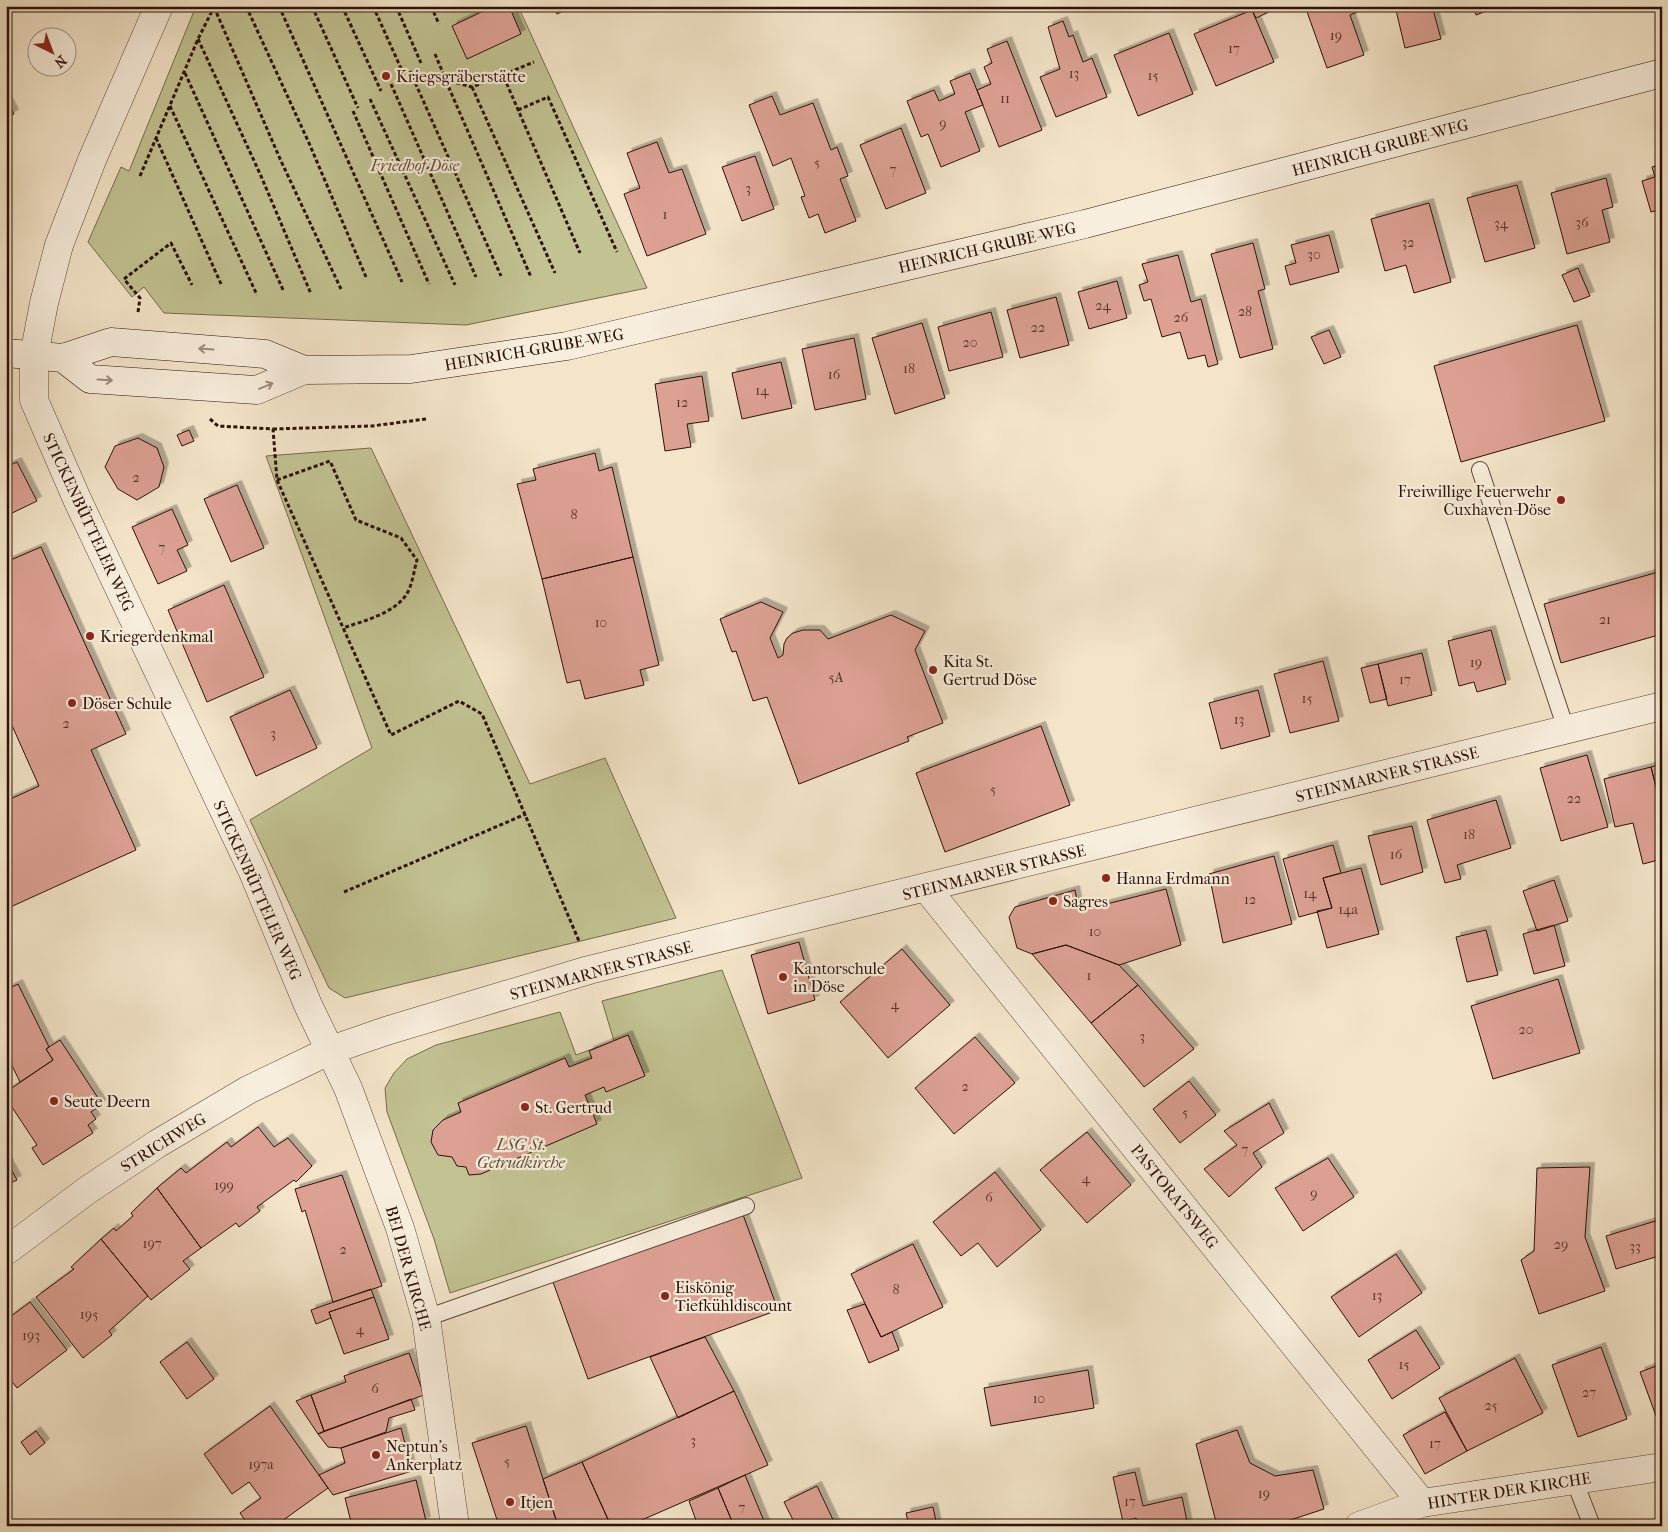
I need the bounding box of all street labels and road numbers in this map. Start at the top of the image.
street label: HEINRICH-GRUBE-WEG [1290,115,1470,180]
street label: HEINRICH-GRUBE-WEG [896,218,1078,277]
street label: HEINRICH-GRUBE-WEG [443,324,625,375]
street label: STICKENBÜTTELER WEG [39,430,138,615]
street label: STEINMARNER STRASSE [1294,742,1481,806]
street label: STICKENBÜTTELER WEG [209,797,306,983]
street label: STEINMARNER STRASSE [901,840,1088,904]
street label: STEINMARNER STRASSE [508,937,695,1004]
street label: STRICHWEG [117,1109,209,1176]
street label: PASTORATSWEG [1127,1140,1222,1252]
street label: BEI DER KIRCHE [382,1204,435,1333]
street label: HINTER DER KIRCHE [1426,1468,1593,1513]

